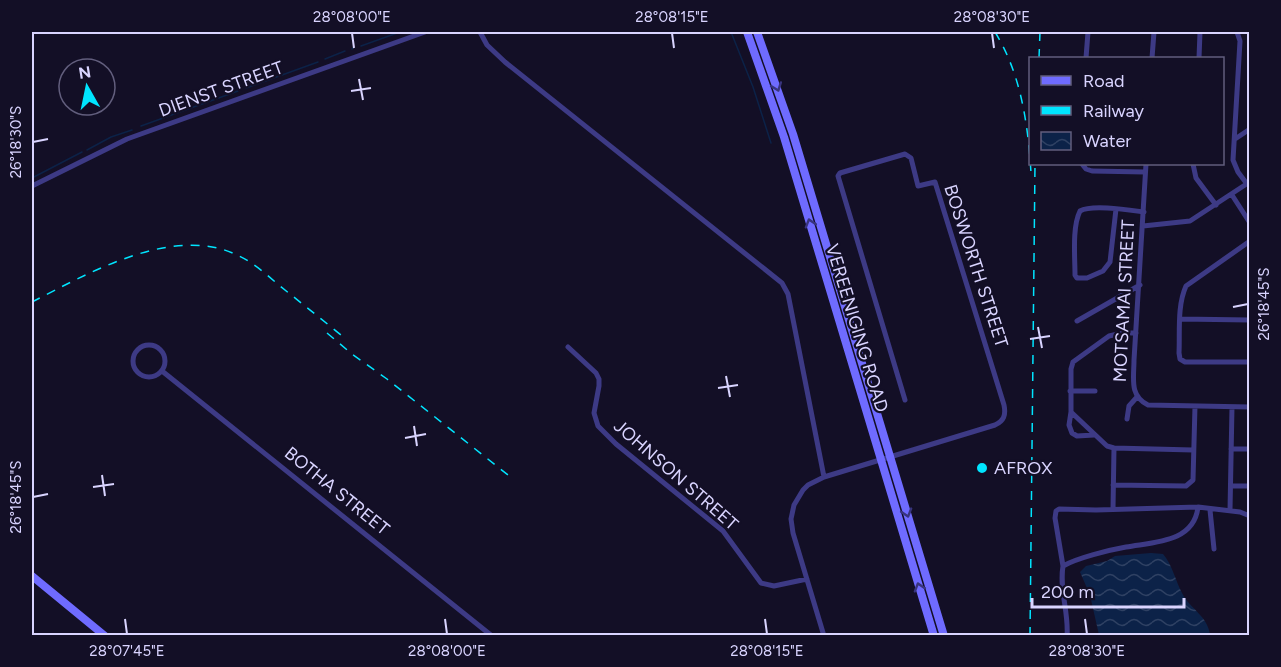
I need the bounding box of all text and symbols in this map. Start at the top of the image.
text: 28°08'00"E [313,8,391,26]
text: 28°08'15"E [635,8,709,26]
text: 28°08'30"E [954,8,1030,26]
street label: DIENST STREET [156,56,286,122]
north arrow [57,57,117,117]
legend [1029,57,1224,165]
text: N [77,62,92,83]
text: Road [1083,70,1124,92]
one-way arrow [769,81,782,91]
text: Railway [1083,100,1145,122]
text: 26°18'30"S [7,106,25,178]
text: Water [1083,130,1131,152]
street label: BOSWORTH STREET [939,182,1013,350]
one-way arrow [805,218,817,229]
street label: MOTSAMAI STREET [1109,219,1139,383]
street label: VEREENIGING ROAD [821,241,893,415]
text: 26°18'45"S [1255,268,1273,340]
street label: JOHNSON STREET [609,415,743,535]
street label: BOTHA STREET [280,442,394,540]
place label: AFROX [994,457,1052,479]
text: 26°18'45"S [7,461,25,533]
marker: AFROX [975,461,989,475]
one-way arrow [900,507,912,518]
scale bar [1032,571,1184,609]
text: 200 m [1041,581,1094,603]
one-way arrow [914,582,927,593]
text: 28°07'45"E [89,642,165,660]
text: 28°08'00"E [408,642,486,660]
text: 28°08'15"E [730,642,804,660]
text: 28°08'30"E [1049,642,1125,660]

